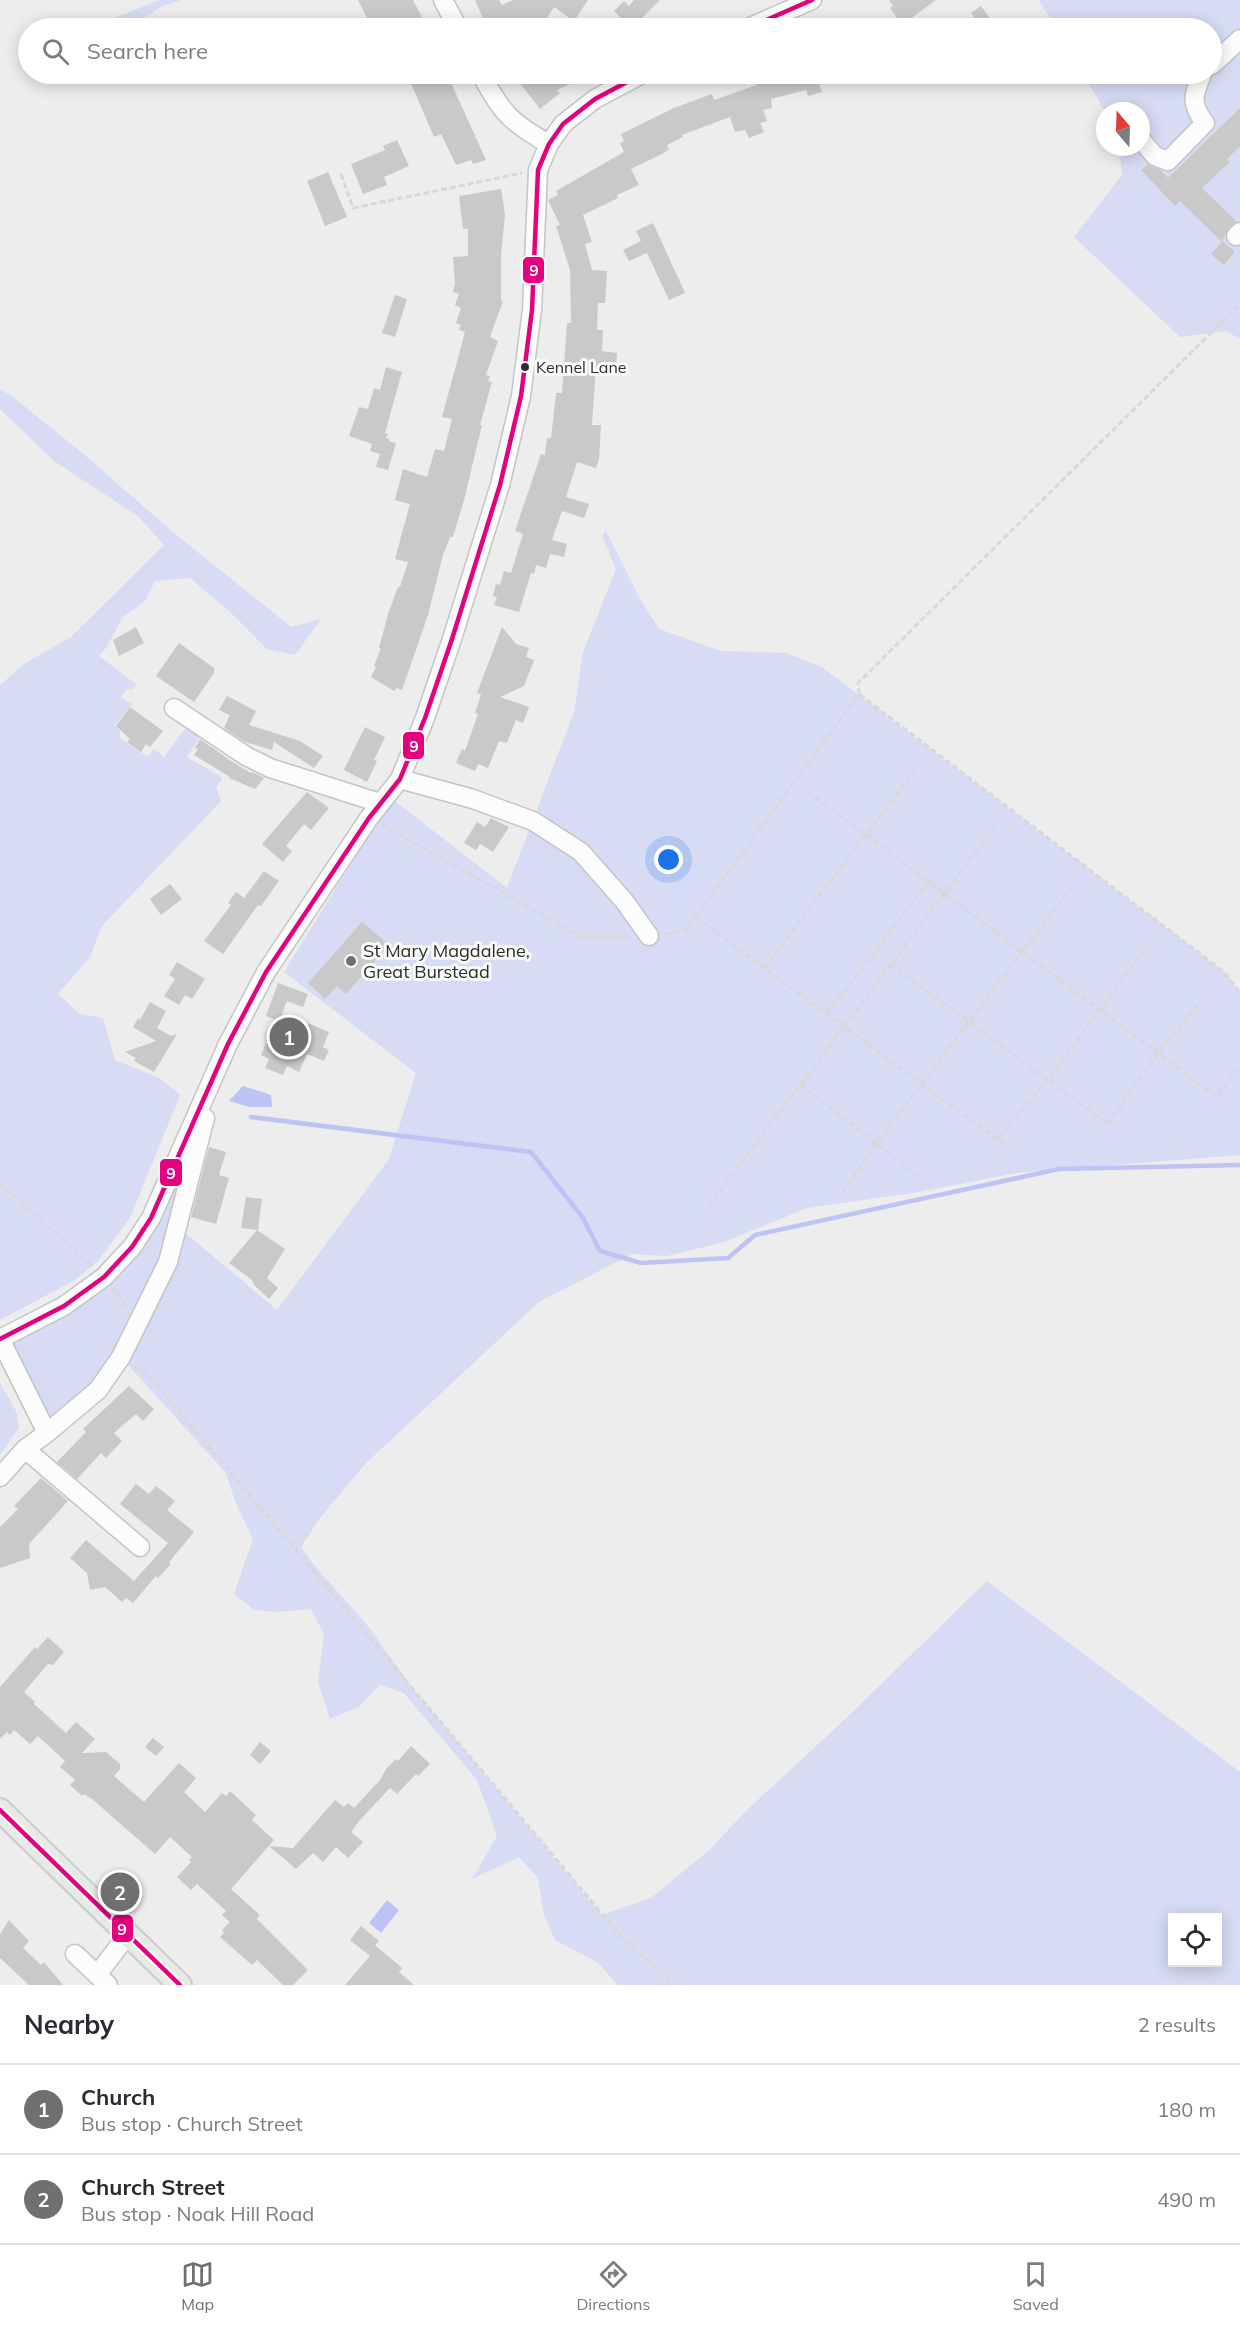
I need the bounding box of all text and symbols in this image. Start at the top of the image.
search box [18,18,1222,84]
icon: search [39,35,72,68]
text: Search here [87,37,208,65]
north arrow [1096,102,1150,156]
line badge: 9 [522,256,545,284]
text: 9 [529,260,539,280]
place label: Kennel Lane [536,357,627,377]
marker: Kennel Lane [519,361,531,373]
line badge: 9 [402,731,425,760]
text: 9 [409,736,419,756]
your location [654,845,683,874]
place label: St Mary Magdalene, Great Burstead [363,939,530,983]
marker: St Mary Magdalene, Great Burstead [344,954,358,968]
pin: 1 [270,1014,308,1060]
line badge: 9 [159,1158,183,1187]
text: 9 [166,1163,176,1183]
pin: 2 [100,1870,140,1914]
map controls [1168,1913,1222,1967]
button: locate [1168,1913,1222,1967]
line badge: 9 [111,1914,134,1943]
text: 9 [117,1919,127,1939]
text: Nearby [24,2008,114,2041]
text: 2 results [1138,2012,1216,2037]
text: Church [81,2083,155,2111]
text: 1 [38,2097,50,2122]
text: 180 m [1157,2097,1216,2122]
text: Bus stop · Church Street [81,2111,303,2136]
text: Church Street [81,2173,225,2201]
text: 2 [38,2187,50,2212]
text: 490 m [1157,2187,1216,2212]
text: Bus stop · Noak Hill Road [81,2201,314,2226]
tab: Map [181,2258,214,2314]
tab: Directions [576,2258,650,2314]
tab: Saved [1013,2258,1059,2314]

